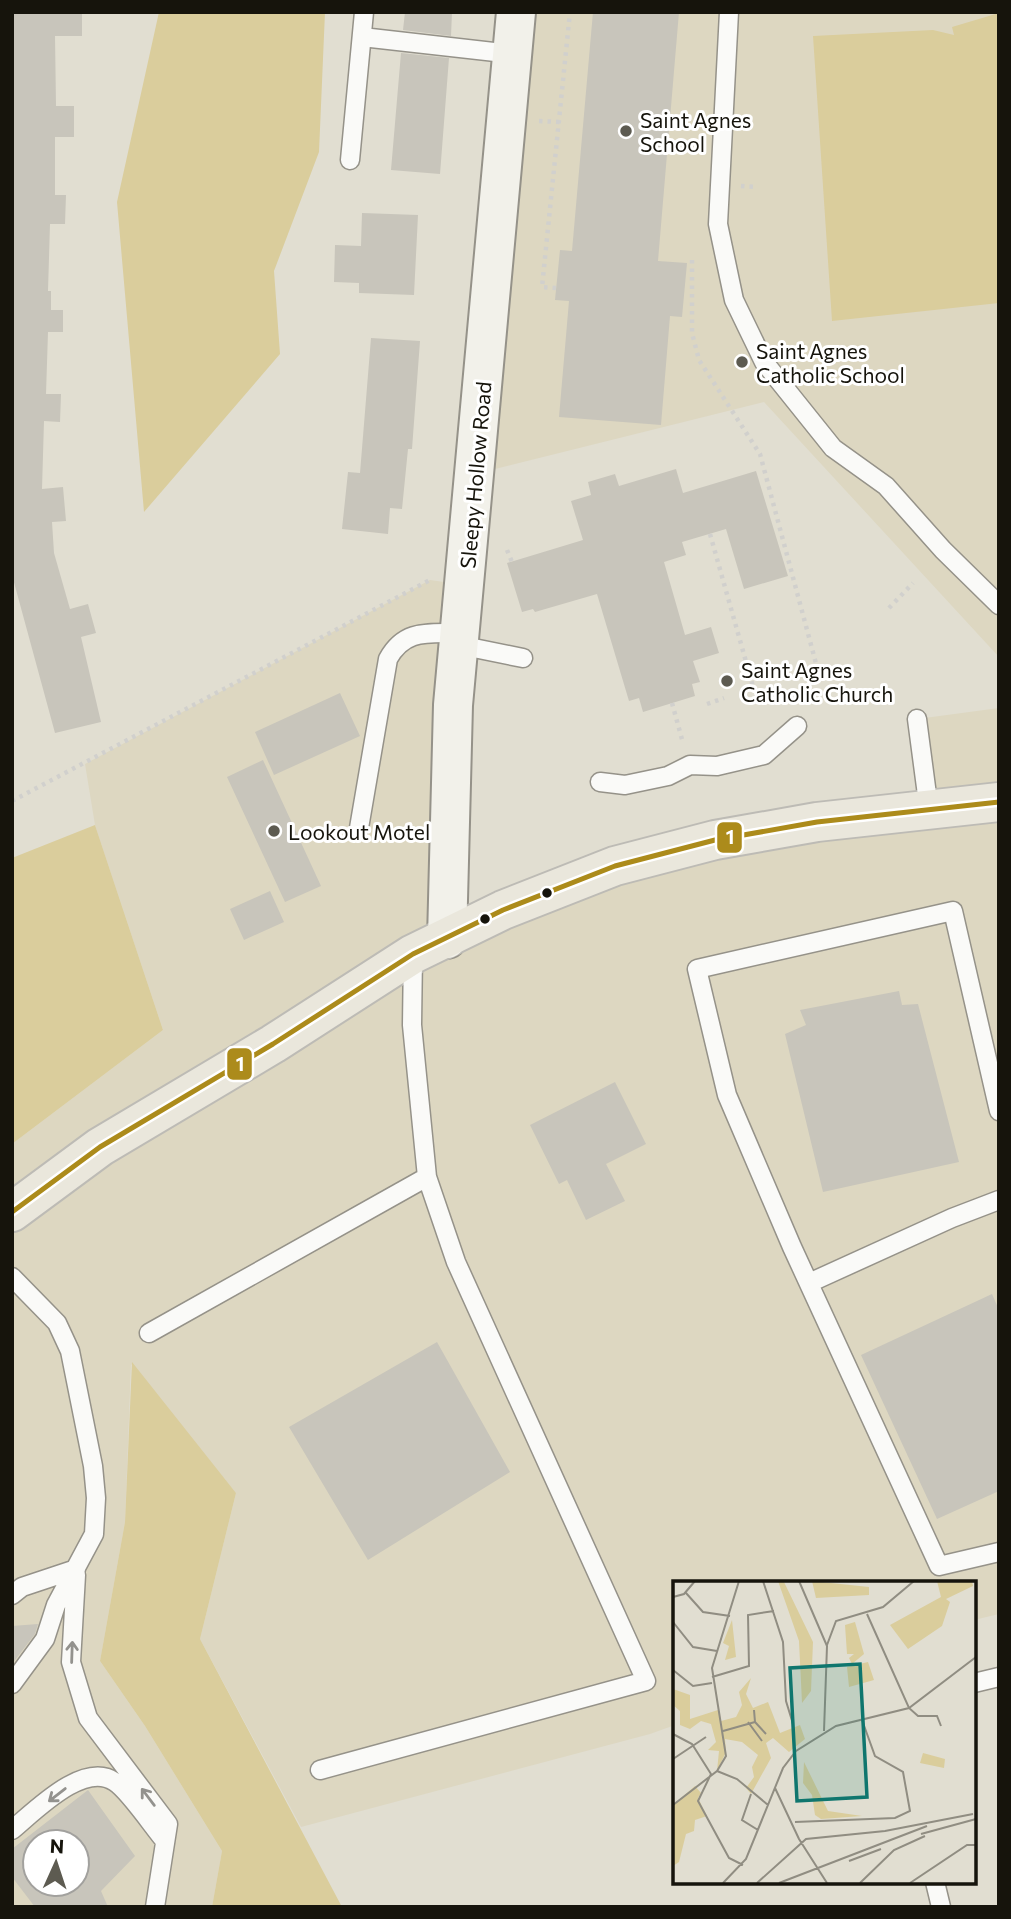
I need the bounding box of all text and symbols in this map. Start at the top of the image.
place label: Saint Agnes School [640,107,751,156]
marker: Saint Agnes School [618,123,634,139]
place label: Saint Agnes Catholic School [756,338,905,387]
marker: Saint Agnes Catholic School [734,354,750,370]
street label: Sleepy Hollow Road [454,380,496,570]
place label: Saint Agnes Catholic Church [741,657,893,706]
marker: Saint Agnes Catholic Church [719,673,735,689]
place label: Lookout Motel [288,819,430,844]
line badge: 1 [716,821,743,854]
marker: Lookout Motel [266,823,282,839]
text: 1 [726,825,734,848]
unlabelled marker [540,886,554,900]
unlabelled marker [478,912,492,926]
line badge: 1 [226,1047,253,1081]
text: 1 [236,1052,244,1075]
inset map [673,1581,976,1884]
one-way arrow [65,1641,78,1664]
one-way arrow [48,1787,66,1802]
one-way arrow [141,1788,155,1807]
north arrow [21,1828,91,1898]
text: N [49,1834,65,1857]

